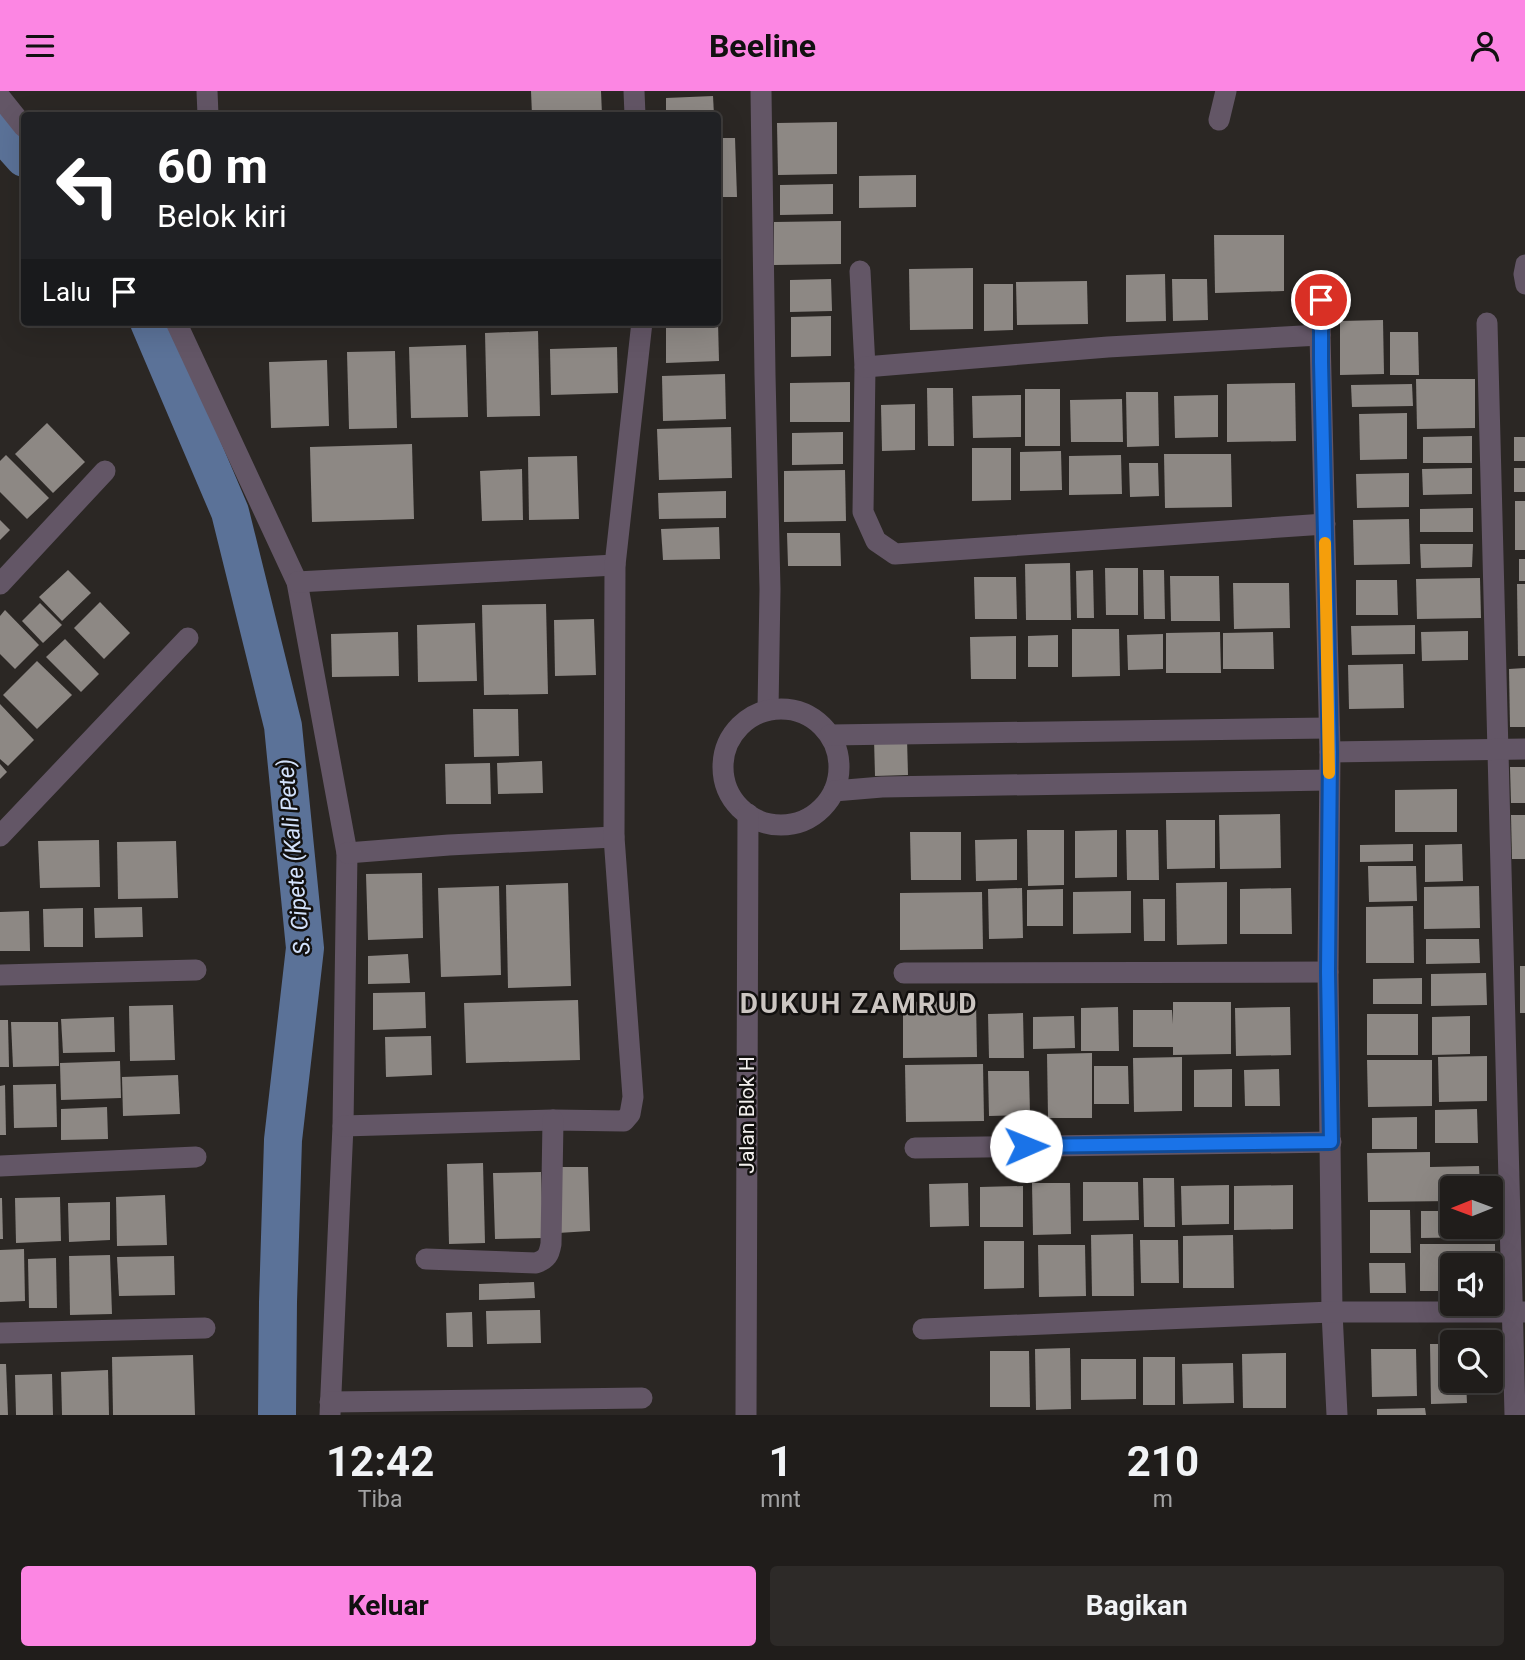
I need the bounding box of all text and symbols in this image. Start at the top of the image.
icon: menu [21,27,59,65]
text: Beeline [709,27,816,65]
icon: person [1466,27,1504,65]
text: 60 m [157,138,268,195]
icon: left [42,140,133,231]
text: Belok kiri [157,197,287,235]
pin [1291,270,1351,330]
icon: arrive [105,273,143,311]
text: Lalu [42,277,91,307]
icon: arrive [1302,281,1340,319]
water label: S. Cipete (Kali Pete) [272,758,316,956]
district label: DUKUH ZAMRUD [740,987,978,1020]
street label: Jalan Blok H [735,1056,759,1174]
position arrow [989,1109,1063,1183]
north arrow [1440,1176,1503,1239]
map controls [1440,1176,1503,1393]
button: sound [1440,1253,1503,1316]
button: search [1440,1330,1503,1393]
text: 12:42 [326,1437,434,1486]
text: 1 [768,1437,793,1486]
text: 210 [1127,1437,1199,1486]
text: Tiba [358,1486,403,1513]
text: mnt [760,1486,801,1513]
text: m [1153,1486,1173,1513]
button: Keluar [21,1566,756,1646]
button: Bagikan [770,1566,1504,1646]

